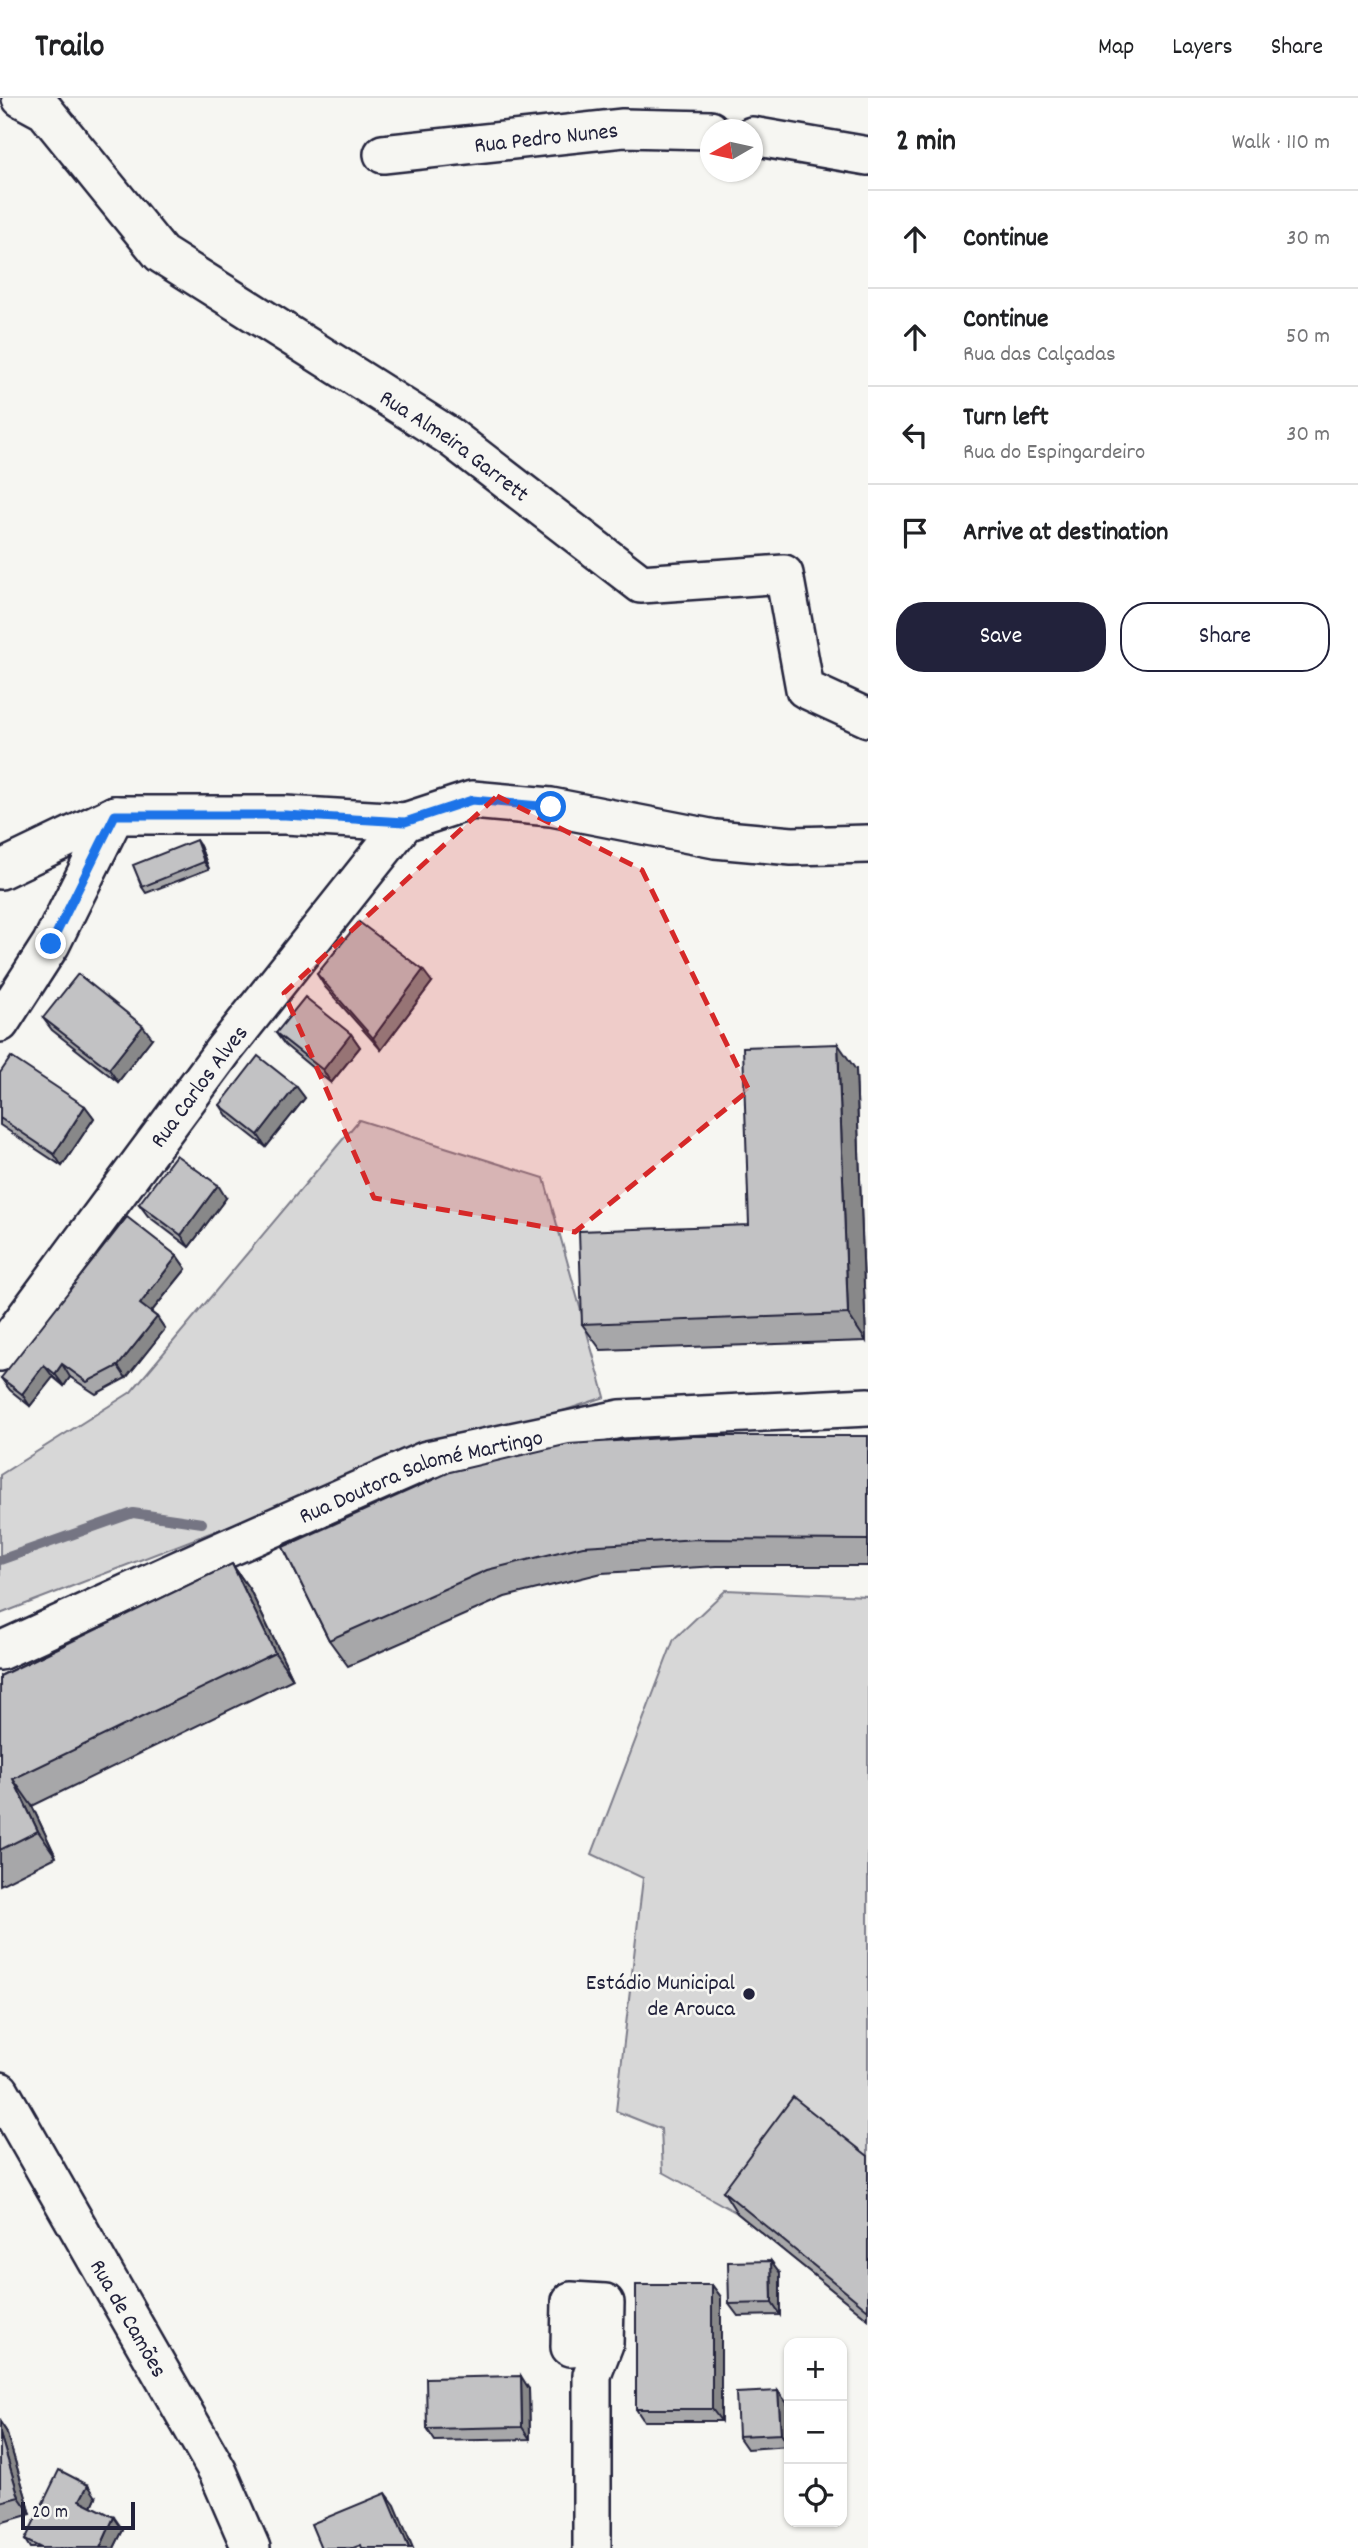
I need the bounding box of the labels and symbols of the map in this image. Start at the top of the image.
street label: Rua Pedro Nunes [473,116,620,164]
north arrow [700,119,763,182]
street label: Rua Almeira Garrett [372,383,535,512]
route start [535,791,566,822]
route end [35,928,66,959]
street label: Rua Carlos Alves [144,1019,258,1156]
street label: Rua Doutora Salomé Martingo [294,1423,546,1535]
place label: Estádio Municipal de Arouca [586,1968,736,2027]
marker: Estádio Municipal de Arouca [741,1986,757,2002]
street label: Rua de Camões [80,2254,174,2385]
scale bar [21,2499,135,2531]

